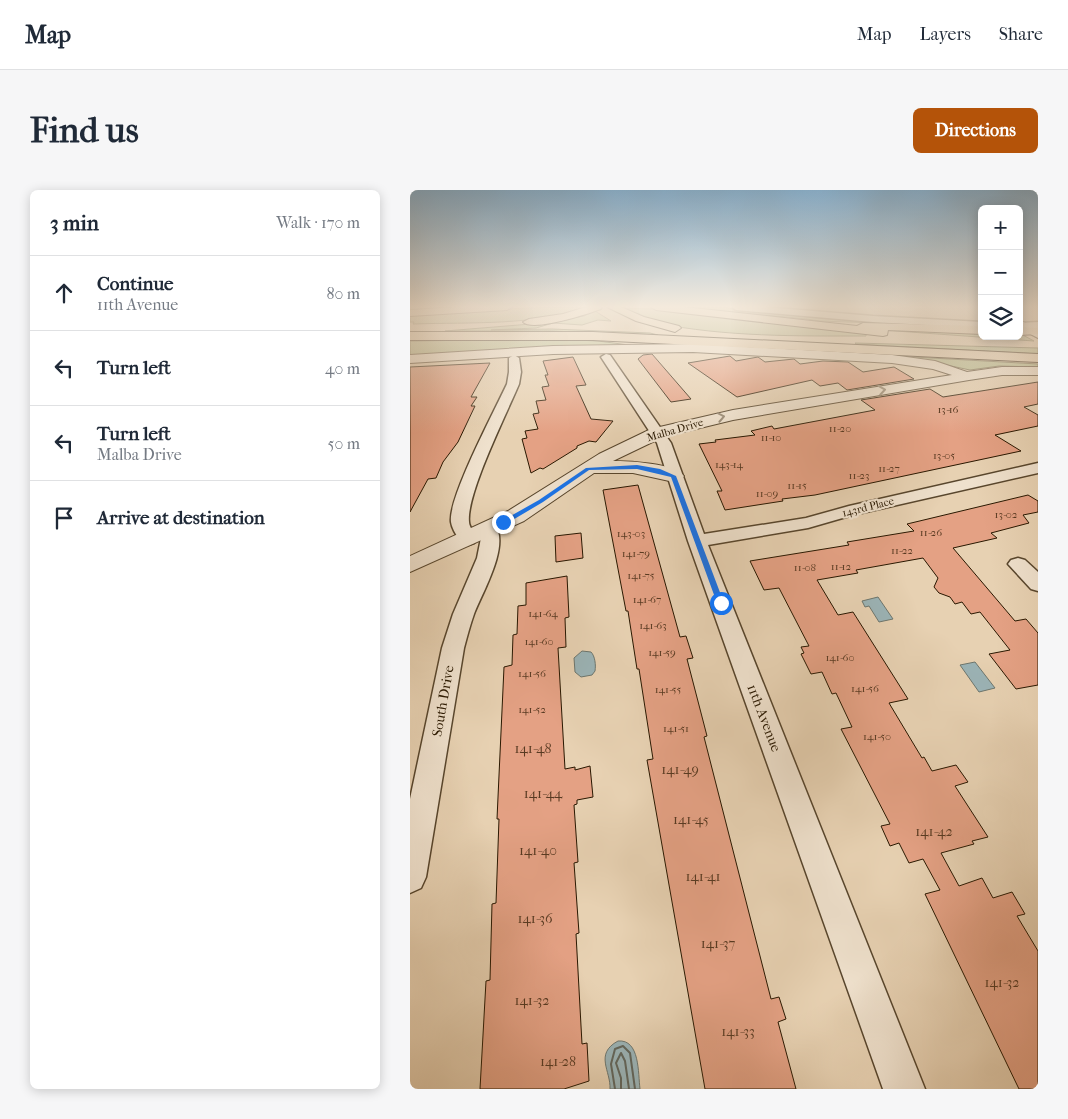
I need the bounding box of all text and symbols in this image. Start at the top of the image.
text: Map [25,21,71,49]
text: Map [857,24,891,45]
text: Layers [919,24,971,45]
text: Share [999,24,1043,45]
button: Directions [913,108,1038,153]
text: Find us [30,110,139,151]
map controls [978,205,1023,340]
button: + [978,205,1023,250]
text: 3 min [50,211,99,235]
text: Walk · 170 m [276,213,360,232]
button: − [978,250,1023,295]
text: Continue [97,273,173,295]
icon: ahead [50,279,78,307]
text: 80 m [326,284,360,303]
text: 11th Avenue [97,295,178,314]
button: layers [978,295,1023,340]
icon: left [50,354,78,382]
text: Turn left [97,357,171,379]
text: 40 m [325,359,360,378]
one-way arrow [877,386,886,396]
house number: 13-16 [937,403,959,416]
one-way arrow [717,412,726,423]
street label: Malba Drive [645,416,705,444]
house number: 11-20 [829,422,851,435]
text: Turn left [97,423,171,445]
icon: left [50,429,78,457]
house number: 11-10 [761,431,781,444]
text: 50 m [328,434,360,453]
text: Malba Drive [97,445,182,464]
house number: 13-05 [933,449,955,462]
house number: 143-14 [715,458,744,471]
house number: 11-27 [878,462,900,475]
house number: 11-23 [849,469,869,482]
house number: 11-15 [787,479,807,492]
house number: 11-09 [756,487,779,500]
street label: 143rd Place [841,494,896,520]
icon: arrive [50,504,78,532]
text: Arrive at destination [97,507,265,529]
house number: 13-02 [994,508,1018,521]
route end [492,511,515,534]
house number: 11-26 [920,526,942,539]
house number: 143-03 [617,527,645,540]
house number: 11-22 [891,544,913,557]
house number: 141-79 [622,547,650,560]
house number: 11-12 [831,560,851,573]
house number: 11-08 [794,561,816,574]
house number: 141-75 [627,569,655,582]
route start [710,592,733,615]
house number: 141-67 [633,593,661,606]
house number: 141-64 [528,607,558,620]
house number: 141-63 [639,619,667,632]
house number: 141-60 [524,635,554,648]
house number: 141-59 [648,646,676,659]
house number: 141-60 [825,651,855,664]
street label: South Drive [428,664,458,738]
house number: 141-56 [518,667,546,680]
street label: 11th Avenue [743,682,785,754]
house number: 141-56 [851,682,879,695]
house number: 141-55 [655,683,682,696]
house number: 141-52 [518,703,546,716]
house number: 141-51 [663,722,689,735]
house number: 141-50 [863,730,891,743]
house number: 141-48 [514,740,552,757]
house number: 141-49 [661,761,699,778]
house number: 141-44 [524,785,563,802]
house number: 141-45 [673,811,709,828]
house number: 141-42 [915,823,953,840]
house number: 141-40 [519,842,557,859]
house number: 141-41 [685,868,721,885]
house number: 141-36 [517,910,553,927]
house number: 141-37 [701,935,735,952]
house number: 141-32 [985,974,1019,991]
house number: 141-32 [515,992,549,1009]
house number: 141-33 [721,1023,755,1040]
house number: 141-28 [540,1053,576,1070]

